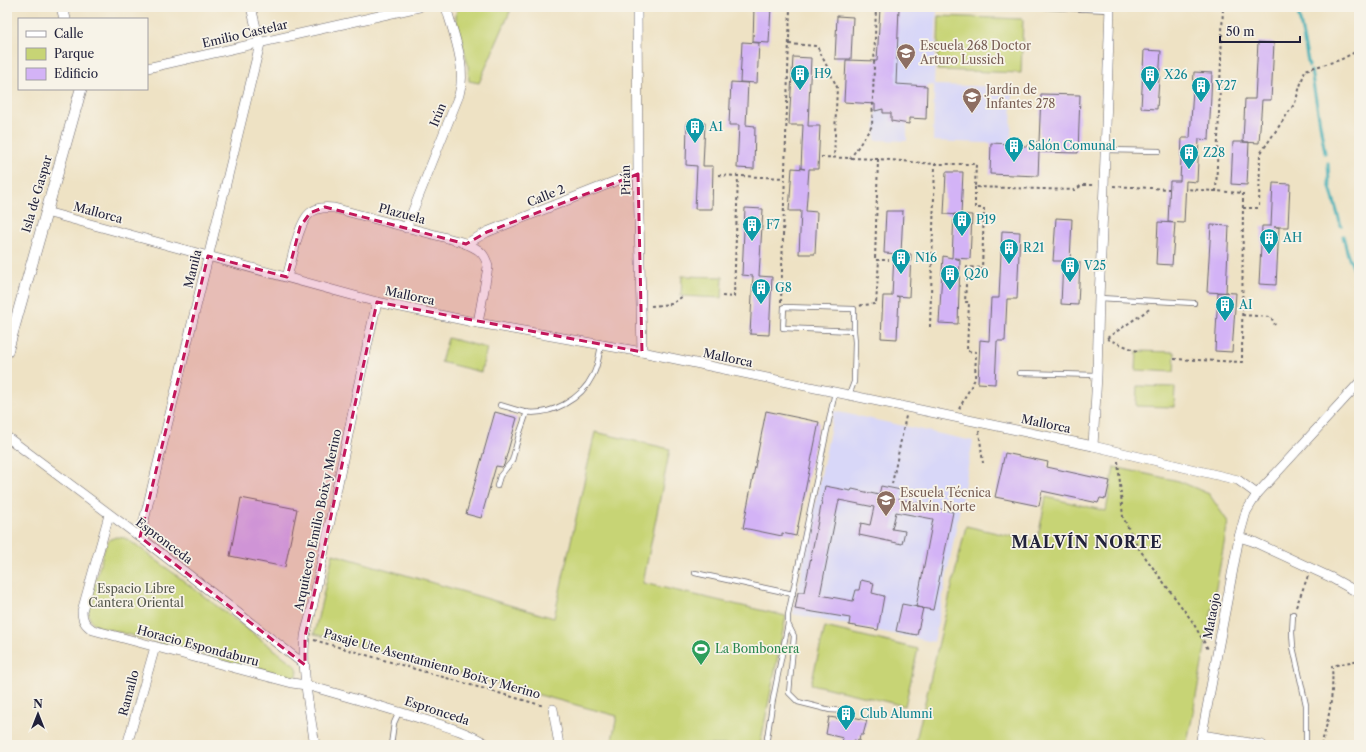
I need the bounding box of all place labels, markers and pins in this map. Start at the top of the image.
place label: Escuela 268 Doctor Arturo Lussich [919,38,1031,67]
school or university icon: Escuela 268 Doctor Arturo Lussich [895,42,917,70]
building icon: H9 [789,63,811,91]
building icon: X26 [1139,64,1161,92]
place label: H9 [814,66,831,81]
place label: X26 [1163,67,1188,82]
building icon: Y27 [1190,75,1212,103]
place label: Y27 [1214,78,1236,93]
place label: Jardín de Infantes 278 [984,82,1055,111]
school or university icon: Jardín de Infantes 278 [961,86,983,114]
building icon: A1 [684,116,706,144]
place label: A1 [708,119,723,134]
building icon: Salón Comunal [1003,135,1025,163]
place label: Salón Comunal [1028,138,1116,153]
building icon: Z28 [1178,142,1200,170]
place label: Z28 [1203,145,1225,160]
building icon: P19 [951,209,973,237]
place label: P19 [976,212,996,227]
building icon: F7 [741,214,763,242]
place label: F7 [766,217,780,232]
building icon: AH [1258,227,1280,255]
place label: AH [1282,230,1302,245]
building icon: R21 [998,237,1020,265]
place label: R21 [1023,240,1044,255]
building icon: N16 [890,247,912,275]
place label: N16 [915,250,937,265]
building icon: V25 [1059,255,1081,283]
place label: V25 [1083,258,1106,273]
building icon: Q20 [939,263,961,291]
place label: Q20 [964,266,989,281]
building icon: G8 [750,277,772,305]
place label: G8 [775,280,792,295]
building icon: AI [1214,294,1236,322]
place label: AI [1238,297,1252,312]
place label: Escuela Técnica Malvín Norte [900,485,992,514]
school or university icon: Escuela Técnica Malvín Norte [875,489,897,517]
sports icon: La Bombonera [690,638,712,666]
place label: La Bombonera [715,641,800,656]
building icon: Club Alumni [835,703,857,731]
place label: Club Alumni [860,706,933,721]

